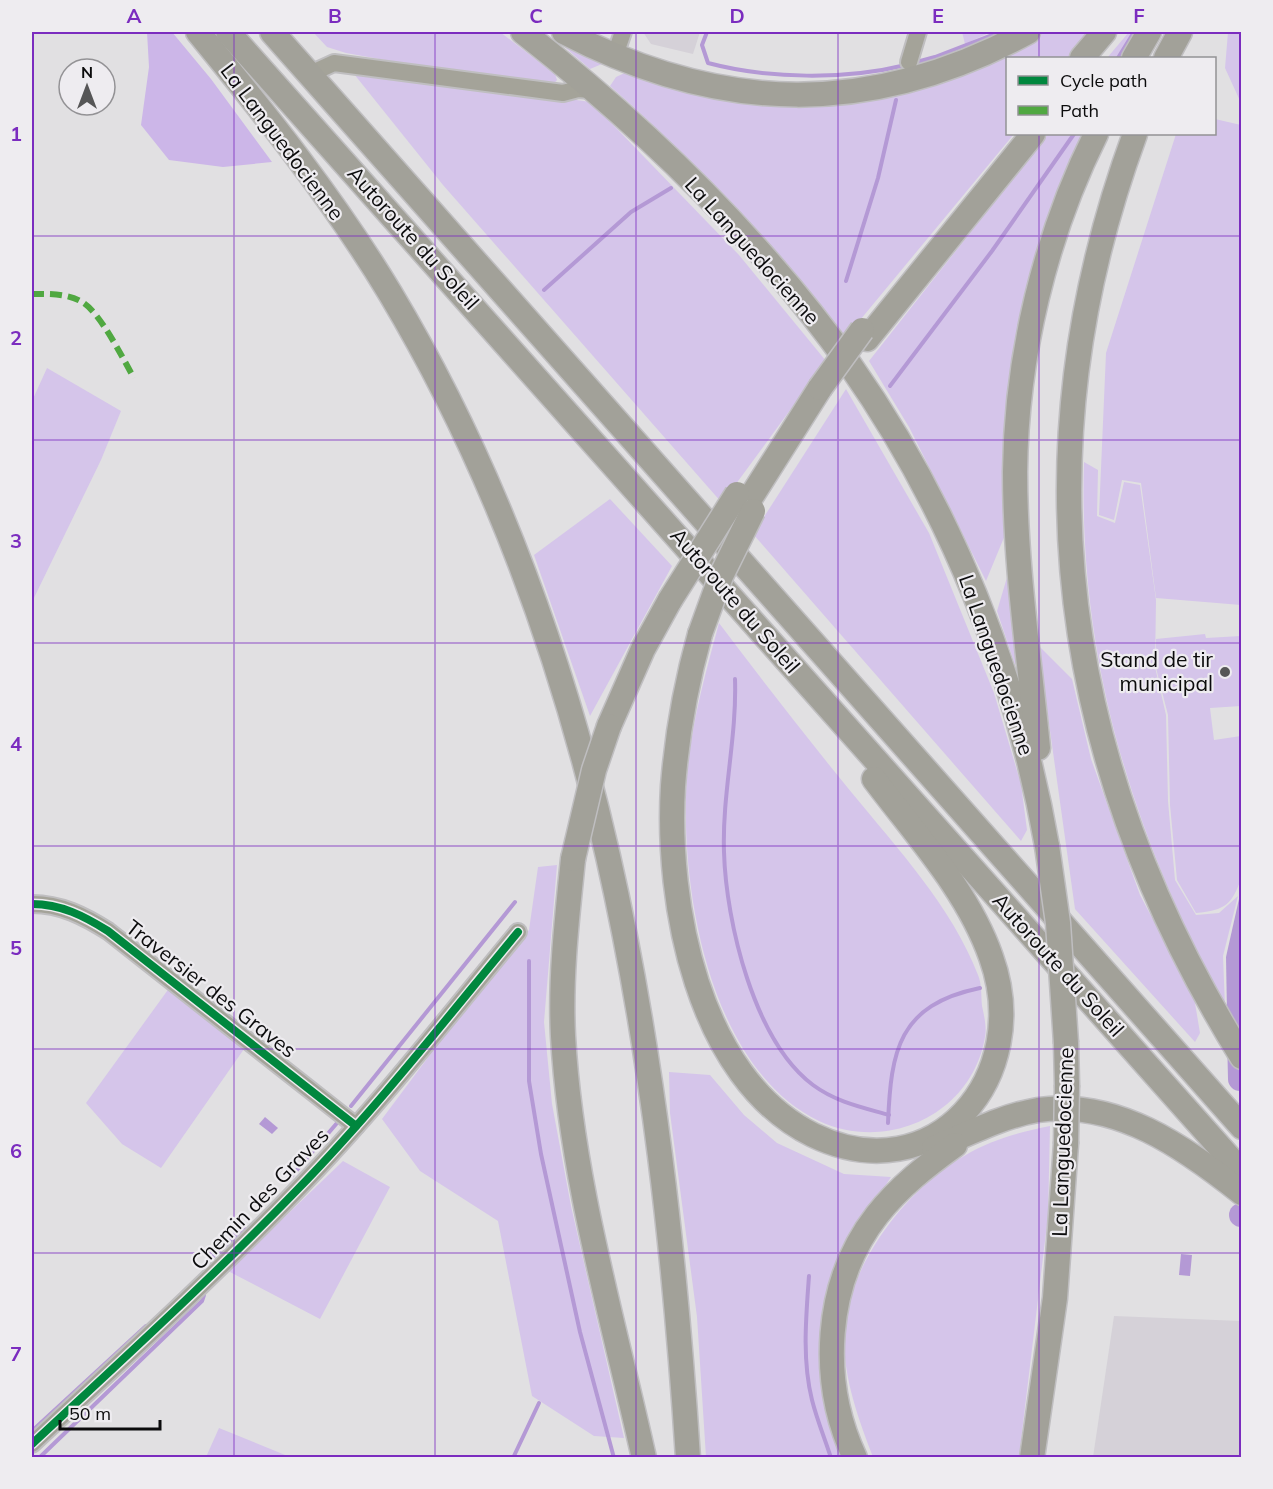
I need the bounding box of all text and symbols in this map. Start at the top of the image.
text: A [127,3,142,28]
text: B [328,3,342,28]
text: C [529,3,543,28]
text: D [729,3,745,28]
text: E [932,3,944,28]
text: F [1133,3,1145,28]
north arrow [57,57,117,117]
legend [1006,57,1216,135]
street label: La Languedocienne [215,58,350,225]
text: N [81,62,93,82]
text: Cycle path [1060,69,1147,92]
text: Path [1060,99,1099,122]
text: 1 [10,121,22,146]
street label: Autoroute du Soleil [342,160,485,314]
street label: La Languedocienne [680,171,826,329]
text: 2 [10,325,22,350]
street label: Autoroute du Soleil [666,522,806,678]
text: 3 [10,528,22,553]
street label: La Languedocienne [954,571,1040,759]
place label: Stand de tir municipal [1100,646,1213,696]
marker: Stand de tir municipal [1218,665,1232,679]
text: 4 [10,731,22,756]
street label: Autoroute du Soleil [987,887,1130,1041]
street label: Traversier des Graves [121,914,302,1063]
text: 5 [10,935,22,960]
street label: La Languedocienne [1046,1047,1078,1237]
street label: Chemin des Graves [185,1122,334,1275]
text: 6 [10,1138,22,1163]
text: 7 [10,1341,22,1366]
scale bar [60,1393,160,1431]
text: 50 m [69,1402,111,1425]

